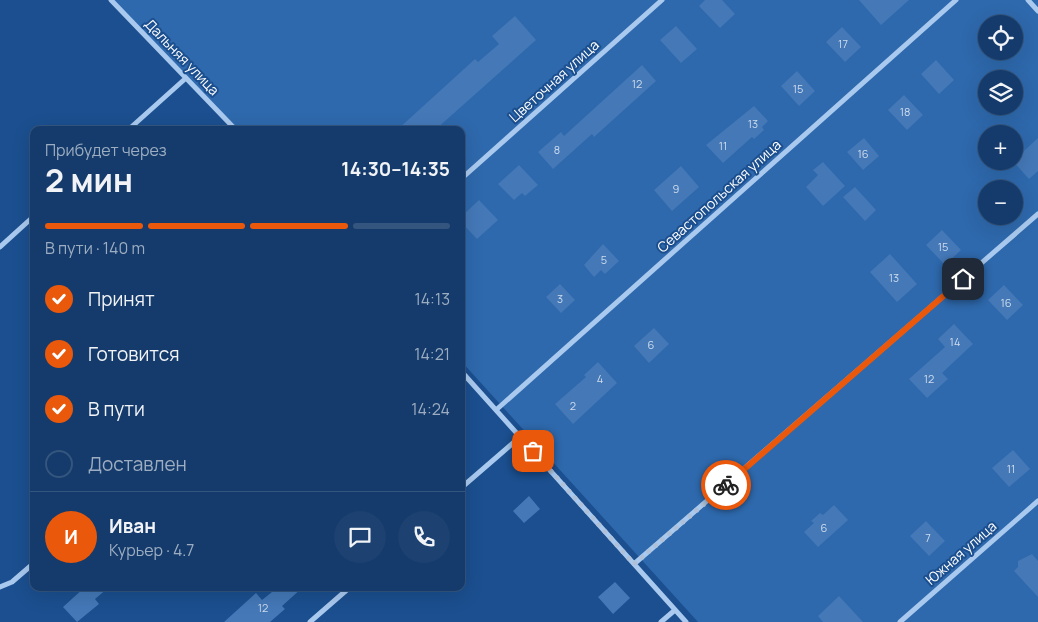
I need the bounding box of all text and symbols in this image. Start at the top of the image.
street label: Дальняя улица [141,14,224,99]
map controls [978,15,1023,225]
button: locate [978,15,1023,60]
street label: Цветочная улица [505,35,603,126]
house number: 17 [838,36,848,51]
button: layers [978,70,1023,115]
house number: 12 [632,76,642,91]
house number: 15 [793,81,803,96]
house number: 18 [900,104,910,119]
house number: 13 [748,116,758,131]
button: + [978,125,1023,170]
street label: Севастопольская улица [653,135,785,256]
house number: 11 [719,138,727,153]
text: Прибудет через [45,139,167,161]
house number: 8 [554,142,560,157]
house number: 16 [857,146,869,161]
text: 14:30–14:35 [341,156,450,182]
text: 2 мин [45,158,133,202]
button: − [978,180,1023,225]
house number: 9 [673,181,680,196]
text: В пути · 140 m [45,237,145,259]
house number: 15 [938,239,948,254]
house number: 5 [601,252,607,267]
pin [942,258,984,300]
icon: home [949,265,977,293]
house number: 13 [889,270,899,285]
icon: check [45,285,73,313]
text: Принят [88,286,155,312]
text: 14:13 [414,288,450,310]
house number: 3 [557,291,563,306]
house number: 16 [1000,295,1012,310]
house number: 14 [950,334,960,349]
house number: 6 [648,337,655,352]
icon: check [45,340,73,368]
text: Готовится [88,341,180,367]
text: 14:21 [414,343,450,365]
house number: 4 [597,371,603,386]
house number: 12 [924,371,934,386]
icon: check [45,395,73,423]
text: В пути [88,396,145,422]
text: 14:24 [411,398,450,420]
house number: 2 [570,398,576,413]
pin [512,430,554,472]
icon: bag [519,437,547,465]
text: Доставлен [88,451,187,477]
courier [701,460,751,510]
house number: 11 [1007,461,1015,476]
icon: bike [712,471,740,499]
button: chat [334,511,386,563]
button: phone [398,511,450,563]
text: Иван [109,513,156,539]
street label: Южная улица [921,516,1000,589]
house number: 6 [821,520,828,535]
text: И [64,524,78,550]
house number: 7 [925,530,931,545]
text: Курьер · 4.7 [109,539,194,561]
house number: 12 [258,600,268,615]

